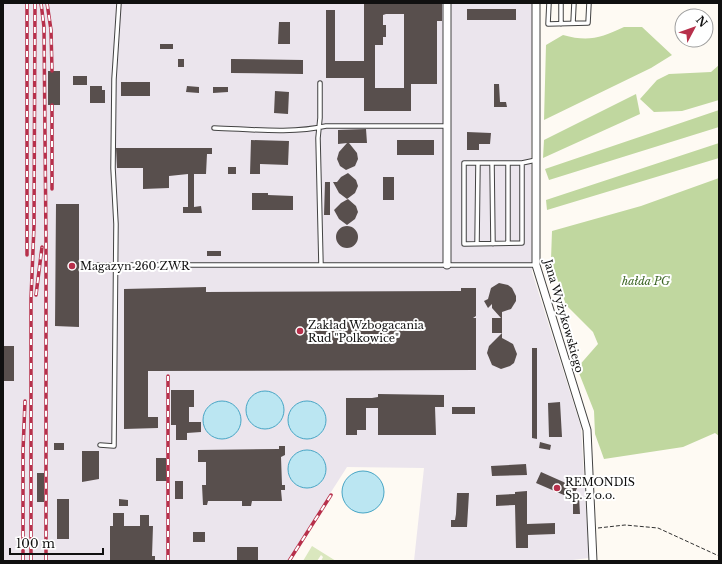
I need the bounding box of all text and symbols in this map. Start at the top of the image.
north arrow [674,8,714,48]
text: N [693,13,711,30]
street label: Jana Wyżykowskiego [541,256,587,374]
place label: Magazyn 260 ZWR [80,259,190,273]
marker: Magazyn 260 ZWR [67,261,77,271]
park label: hałda PG [621,274,670,288]
place label: Zakład Wzbogacania Rud "Polkowice" [308,318,425,345]
marker: Zakład Wzbogacania Rud "Polkowice" [295,326,305,336]
place label: REMONDIS Sp. z o.o. [565,475,635,502]
marker: REMONDIS Sp. z o.o. [552,483,562,493]
scale bar [10,530,103,556]
text: 100 m [16,536,55,551]

